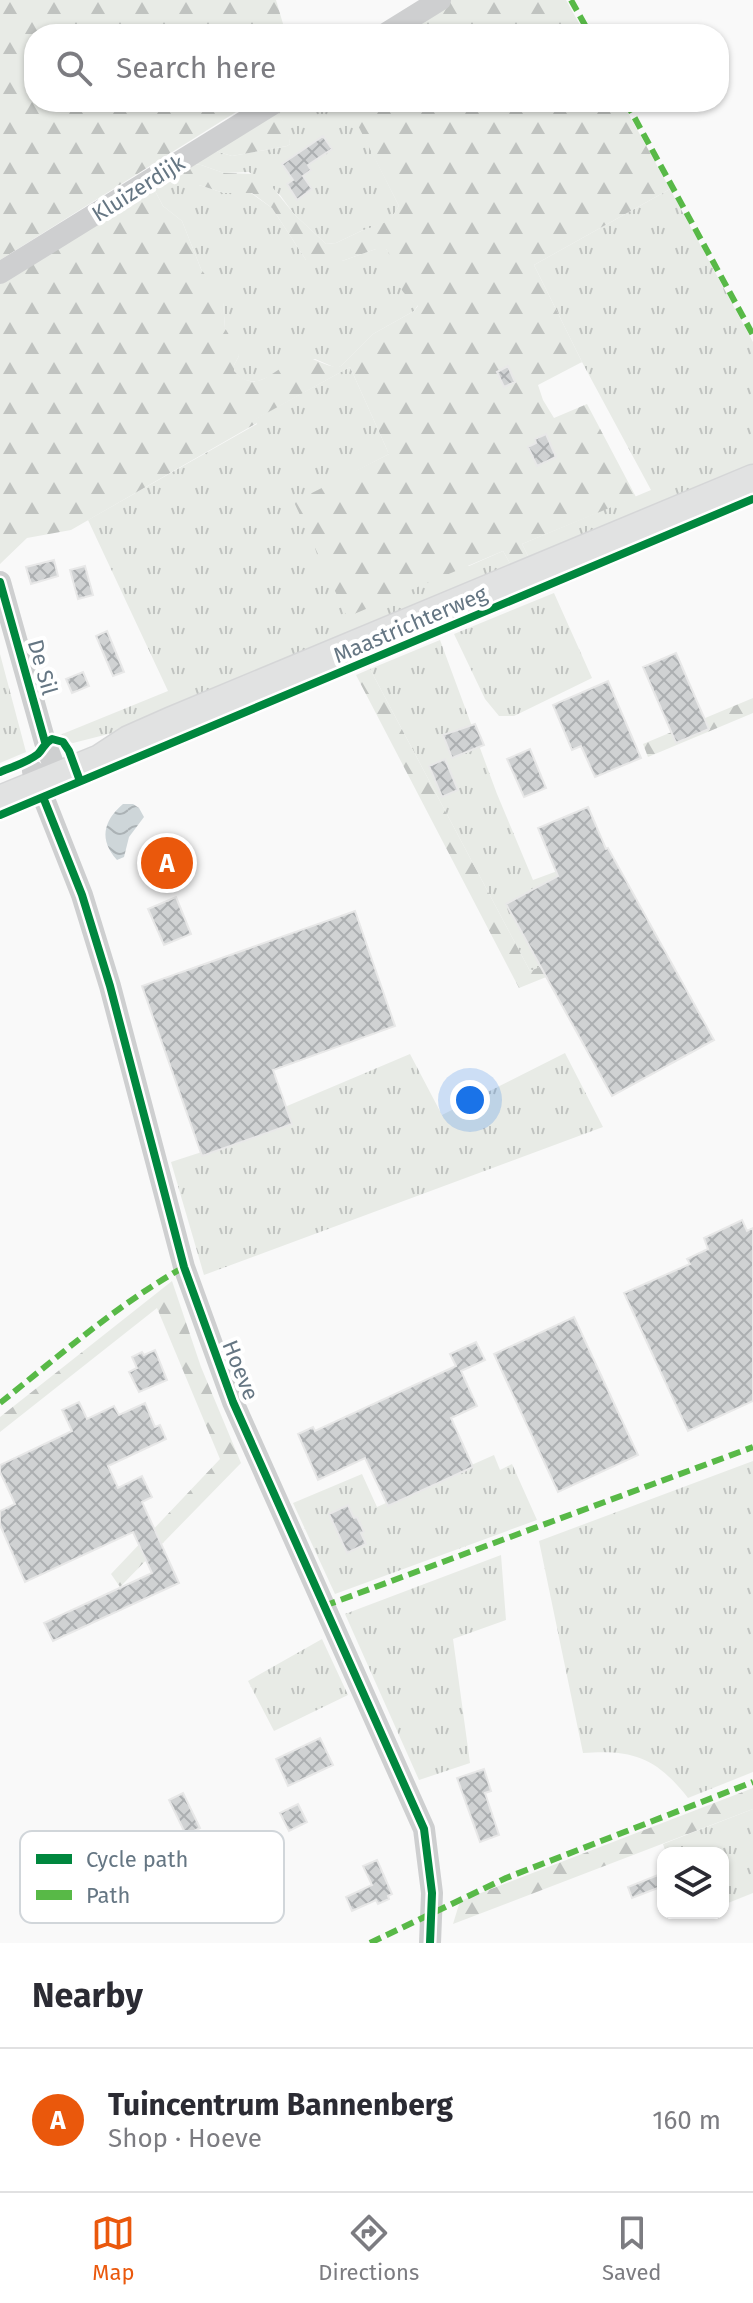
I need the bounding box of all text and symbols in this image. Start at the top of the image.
search box [24,24,729,112]
icon: search [52,46,96,90]
text: Search here [116,50,276,86]
street label: Kluizerdijk [87,149,190,228]
street label: Maastrichterweg [329,580,492,669]
street label: De Sil [22,636,63,698]
pin: A [141,833,193,893]
your location [450,1080,490,1120]
street label: Hoeve [216,1336,265,1404]
legend [20,1831,284,1923]
text: Cycle path [86,1846,188,1873]
map controls [657,1847,729,1919]
button: layers [657,1847,729,1919]
text: Path [86,1882,130,1909]
text: Nearby [32,1975,143,2016]
text: Tuincentrum Bannenberg [108,2087,453,2123]
text: A [50,2105,66,2136]
text: 160 m [652,2105,721,2136]
text: Shop · Hoeve [108,2123,262,2154]
tab: Map [91,2211,135,2286]
tab: Directions [318,2211,419,2286]
tab: Saved [602,2211,662,2286]

